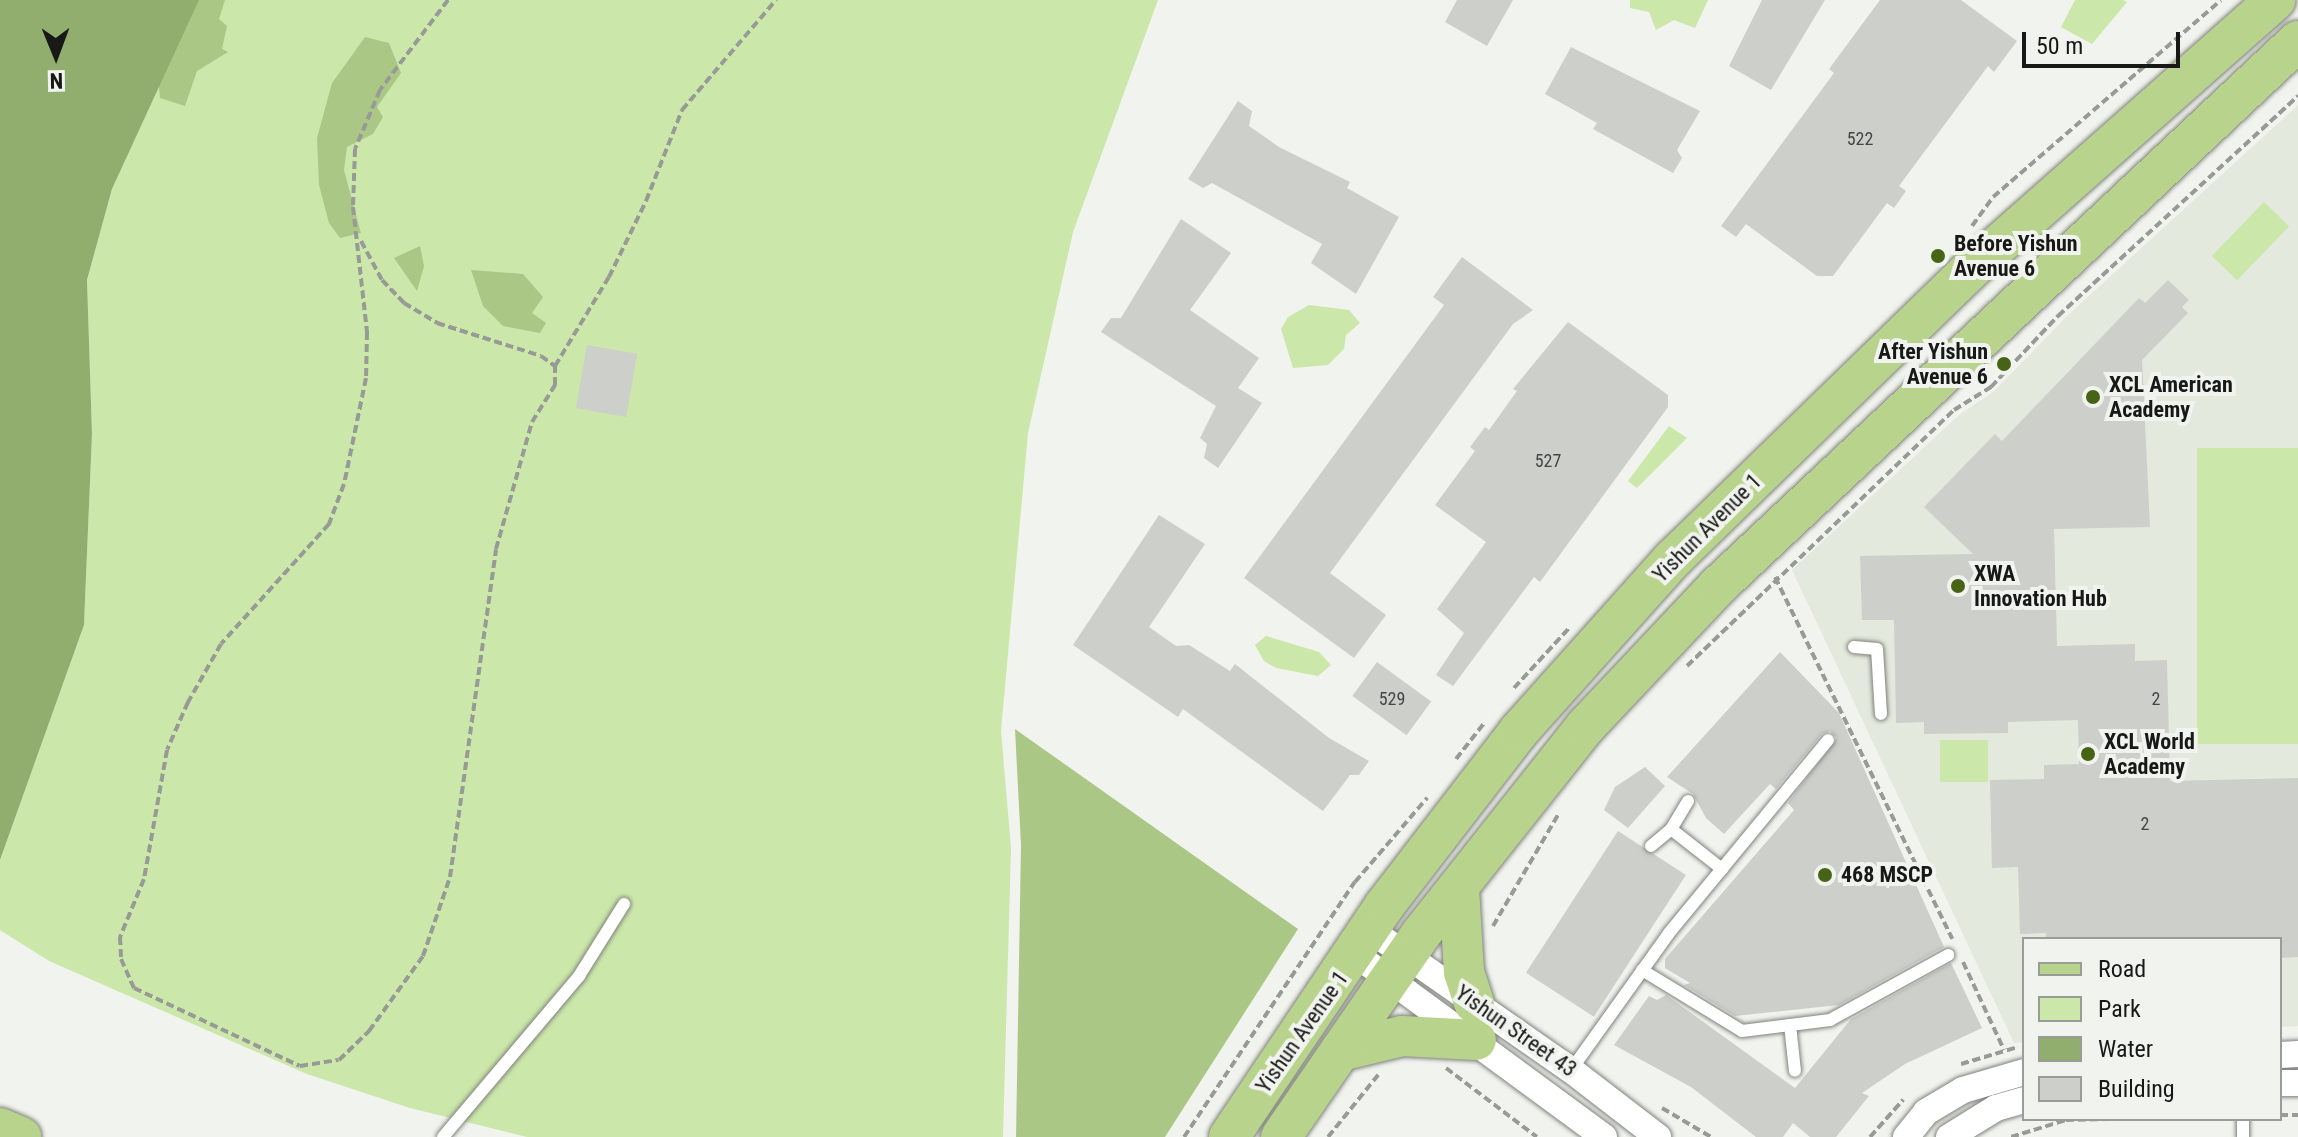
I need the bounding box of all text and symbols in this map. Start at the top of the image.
north arrow [16,16,96,96]
scale bar [2026,16,2184,66]
text: 50 m [2036,32,2083,60]
text: N [49,68,63,93]
house number: 522 [1847,128,1873,150]
place label: Before Yishun Avenue 6 [1954,230,2078,282]
marker: Before Yishun Avenue 6 [1929,247,1947,265]
place label: After Yishun Avenue 6 [1878,338,1988,390]
marker: After Yishun Avenue 6 [1995,355,2013,373]
place label: XCL American Academy [2109,371,2233,422]
marker: XCL American Academy [2084,388,2102,406]
house number: 527 [1535,450,1561,472]
street label: Yishun Avenue 1 [1647,468,1767,588]
place label: XWA Innovation Hub [1974,560,2107,612]
marker: XWA Innovation Hub [1949,577,1967,595]
house number: 529 [1379,688,1405,710]
house number: 2 [2152,688,2160,710]
place label: XCL World Academy [2104,728,2195,780]
marker: XCL World Academy [2079,745,2097,763]
house number: 2 [2141,813,2149,835]
place label: 468 MSCP [1841,862,1933,888]
marker: 468 MSCP [1816,866,1834,884]
legend [2022,937,2282,1121]
text: Road [2098,955,2146,983]
street label: Yishun Avenue 1 [1250,966,1354,1098]
street label: Yishun Street 43 [1450,979,1582,1083]
text: Park [2098,995,2141,1023]
text: Water [2098,1035,2153,1063]
text: Building [2098,1075,2175,1103]

